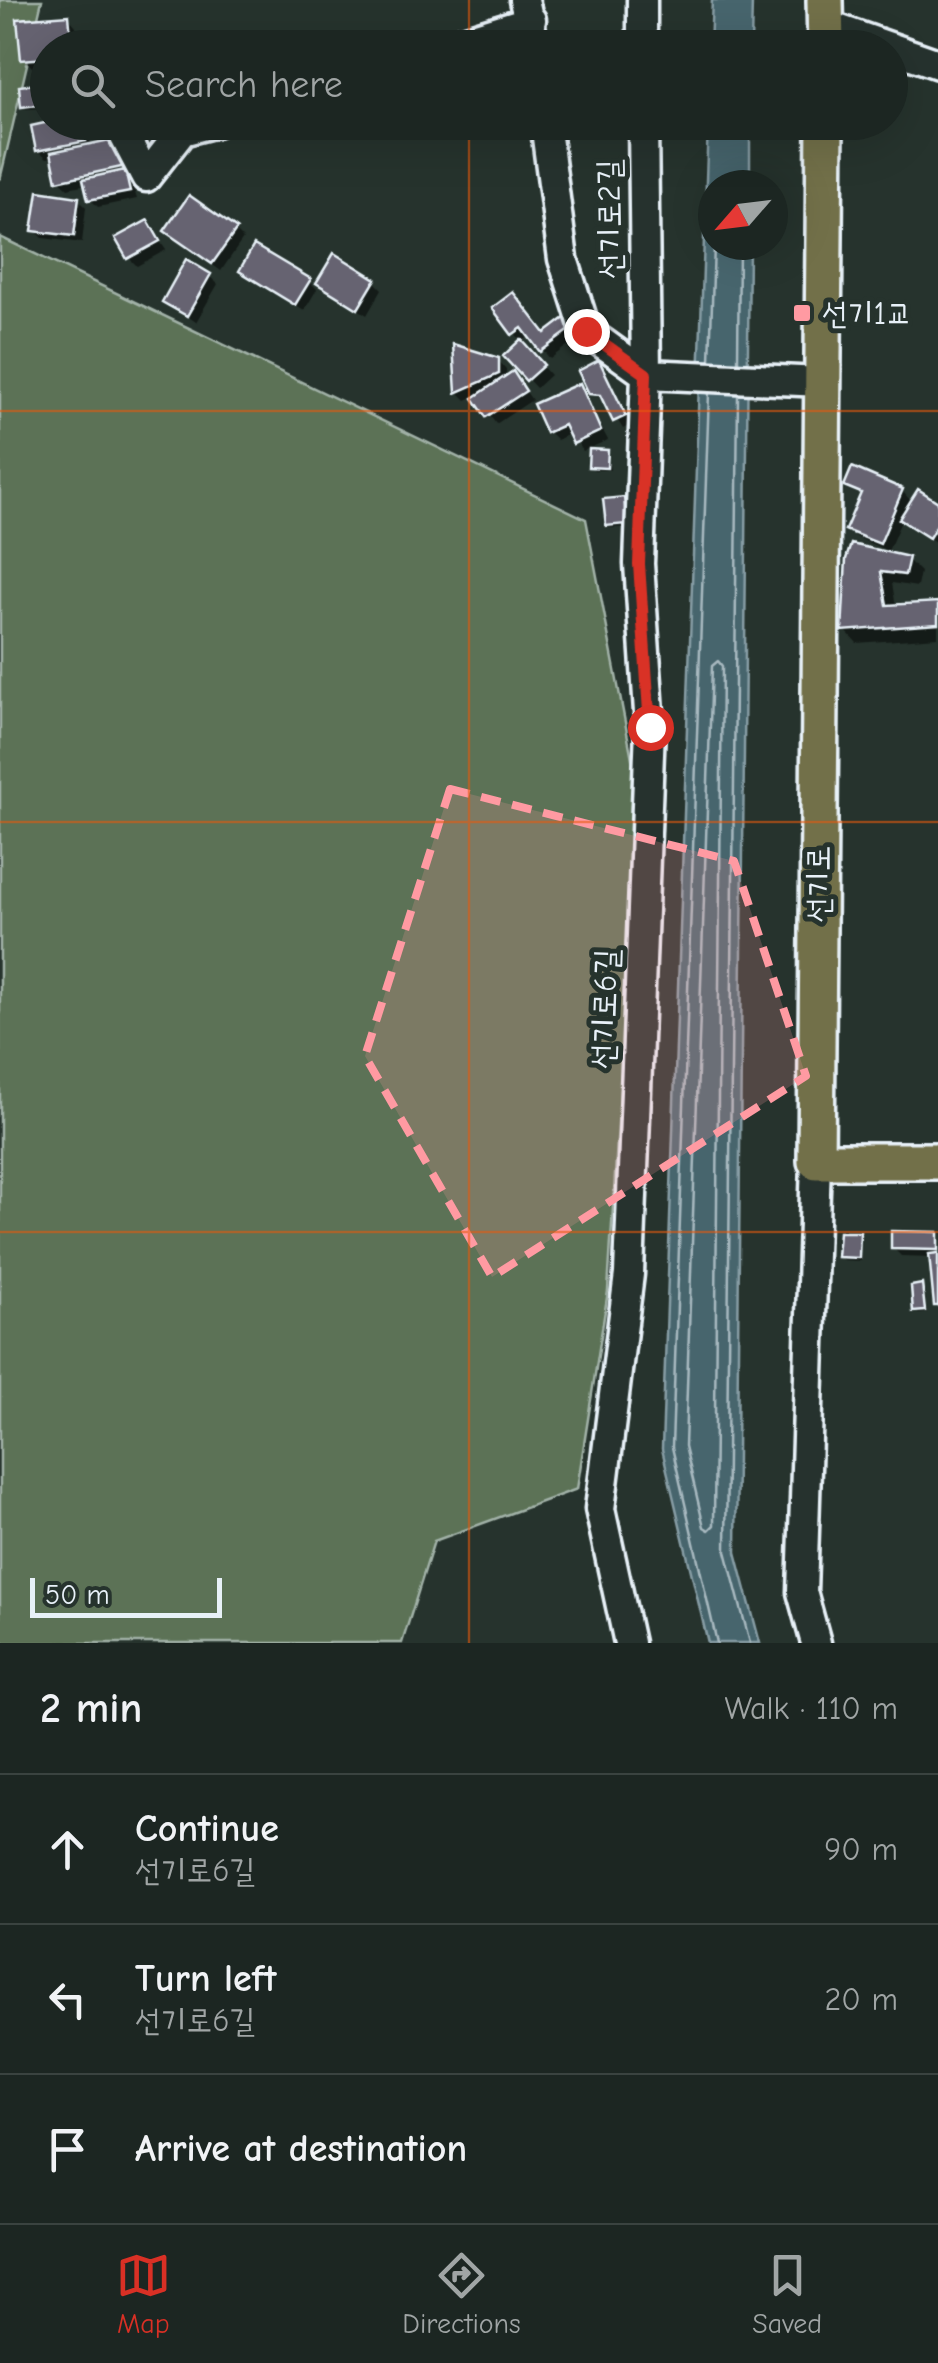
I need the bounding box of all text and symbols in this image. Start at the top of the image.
search box [30,30,908,140]
icon: search [65,58,120,113]
text: Search here [145,63,343,107]
street label: 선기로2길 [590,159,629,279]
north arrow [698,170,788,260]
place label: 선기1교 [822,295,912,332]
marker: 선기1교 [791,302,813,324]
route end [564,309,610,355]
route start [628,705,674,751]
street label: 선기로 [800,845,837,923]
street label: 선기로6길 [584,948,625,1070]
scale bar [30,1573,222,1618]
text: 50 m [45,1579,110,1611]
text: 2 min [40,1684,142,1733]
text: Walk · 110 m [724,1690,898,1727]
text: Continue [135,1807,279,1851]
icon: ahead [40,1822,95,1877]
text: 90 m [824,1831,898,1868]
text: 선기로6길 [135,1852,255,1889]
text: Turn left [135,1957,276,2001]
icon: left [40,1972,95,2027]
text: 20 m [825,1981,898,2018]
text: 선기로6길 [135,2002,255,2039]
icon: arrive [40,2122,95,2177]
text: Arrive at destination [135,2127,467,2171]
tab: Map [116,2248,171,2340]
tab: Directions [402,2248,521,2340]
tab: Saved [752,2248,822,2340]

